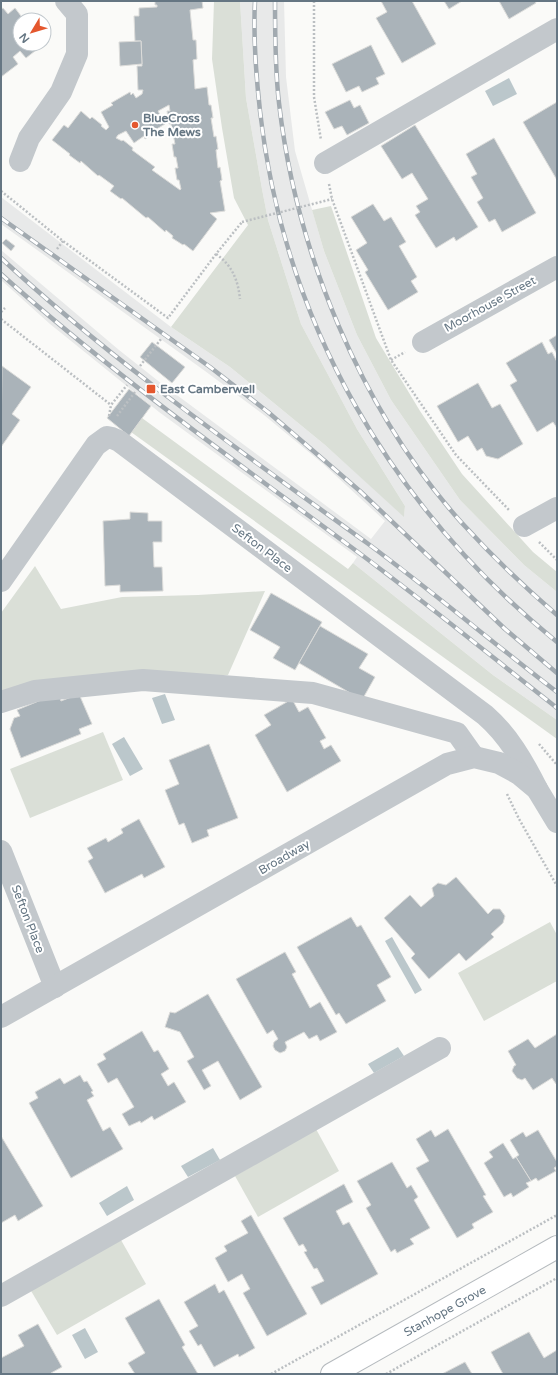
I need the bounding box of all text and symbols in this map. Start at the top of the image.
north arrow [12,12,52,52]
text: N [17,30,32,45]
place label: BlueCross The Mews [142,111,201,139]
marker: BlueCross The Mews [130,120,140,130]
street label: Moorhouse Street [442,273,539,335]
place label: East Camberwell [160,382,255,396]
marker: East Camberwell [145,383,157,395]
street label: Sefton Place [229,521,295,575]
street label: Broadway [256,836,313,877]
street label: Sefton Place [9,883,47,955]
street label: Stanhope Grove [402,1283,489,1339]

